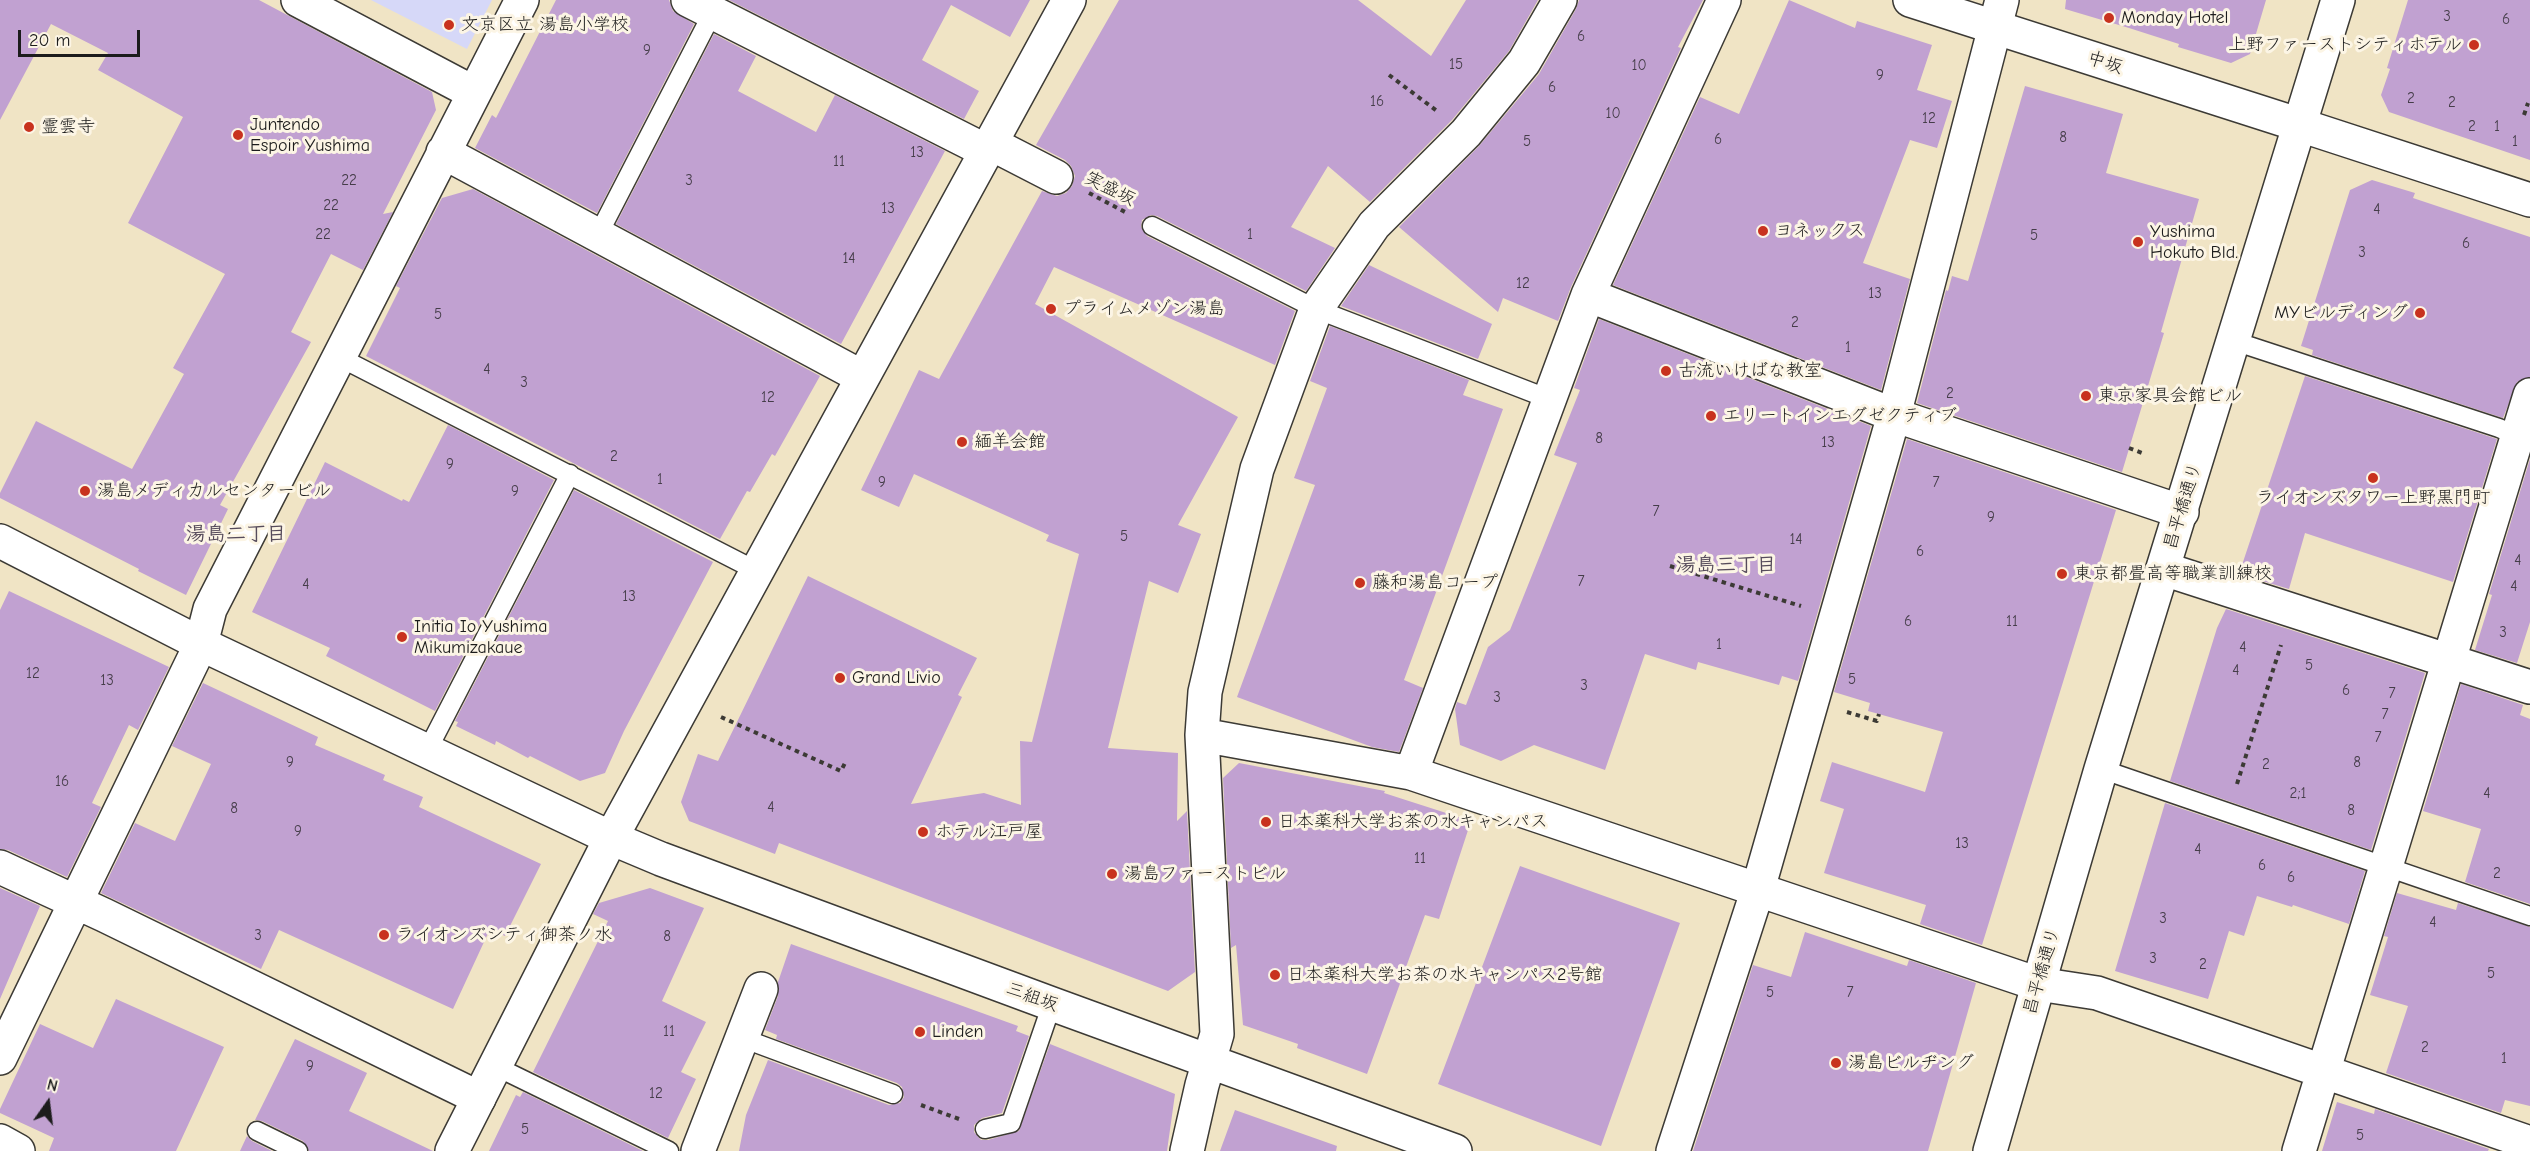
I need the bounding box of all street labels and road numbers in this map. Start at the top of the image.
street label: 中坂 [2085,47,2125,79]
street label: 実盛坂 [1081,167,1139,211]
street label: 昌平橋通り [2160,460,2206,552]
street label: 昌平橋通り [2019,925,2065,1017]
street label: 三組坂 [1003,978,1061,1016]

